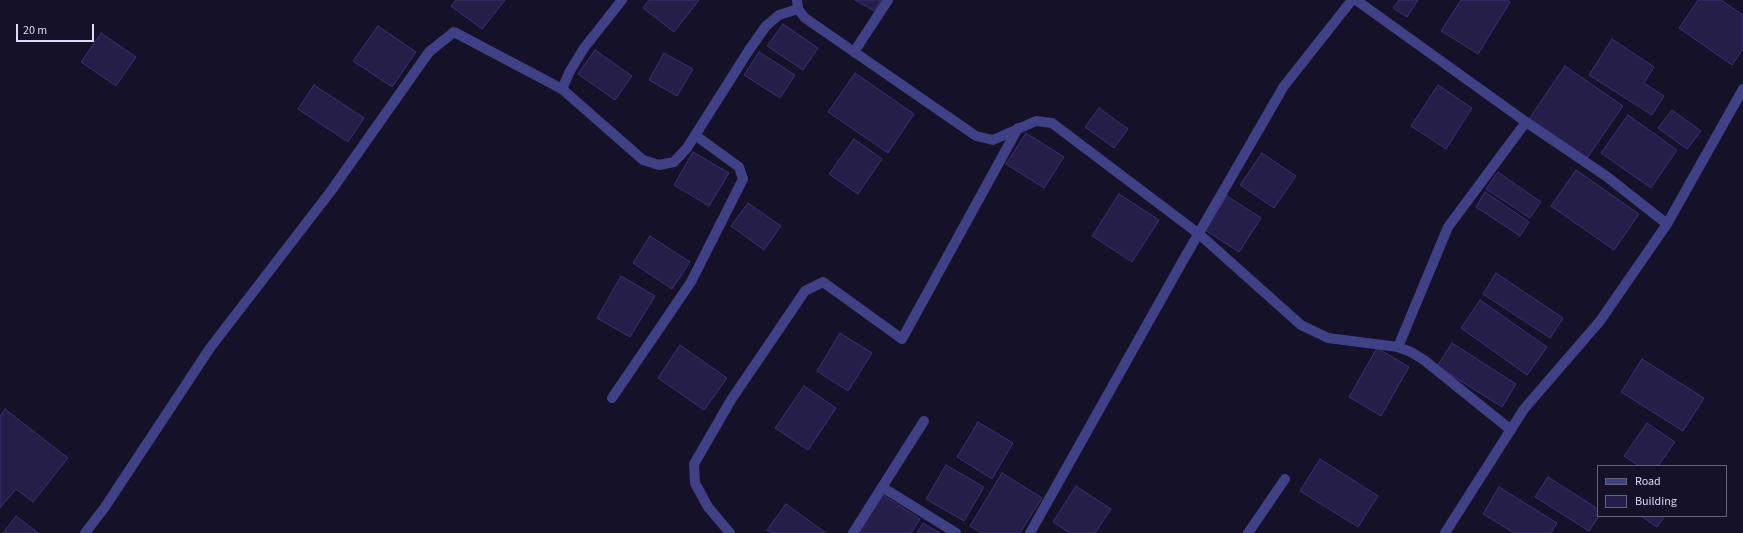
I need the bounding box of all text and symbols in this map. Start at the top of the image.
scale bar [18,16,96,42]
text: 20 m [23,22,47,39]
legend [1597,465,1727,517]
text: Road [1635,473,1661,490]
text: Building [1635,493,1677,510]

